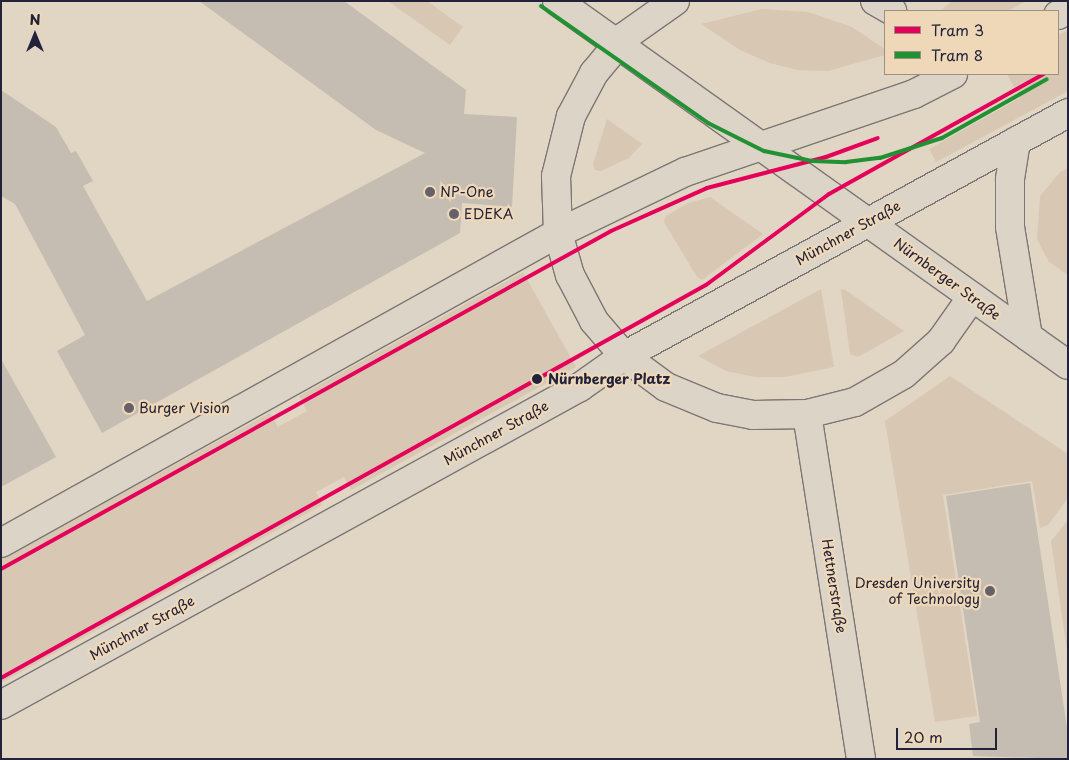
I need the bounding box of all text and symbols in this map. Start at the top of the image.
text: N [29,9,41,30]
north arrow [10,10,60,60]
legend [884,10,1059,75]
text: Tram 3 [931,18,984,41]
text: Tram 8 [931,43,983,66]
place label: NP-One [440,184,494,200]
marker: NP-One [424,186,436,198]
street label: Münchner Straße [792,197,904,269]
place label: EDEKA [464,206,513,222]
marker: EDEKA [448,208,460,220]
street label: Nürnberger Straße [890,234,1004,324]
place label: Nürnberger Platz [548,371,671,387]
marker: Nürnberger Platz [530,372,544,386]
street label: Münchner Straße [440,397,552,469]
place label: Burger Vision [139,400,229,416]
marker: Burger Vision [123,402,135,414]
street label: Hettnerstraße [818,538,850,634]
place label: Dresden University of Technology [854,575,980,608]
marker: Dresden University of Technology [984,585,996,597]
street label: Münchner Straße [86,592,198,664]
scale bar [899,718,1000,750]
text: 20 m [904,725,943,748]

